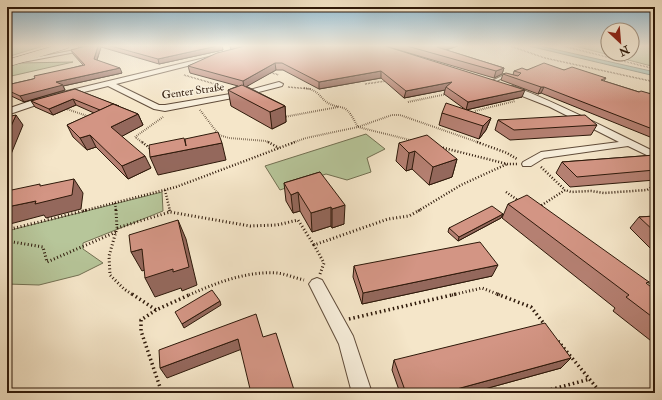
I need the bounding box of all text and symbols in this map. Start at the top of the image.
north arrow [600,22,640,62]
text: N [616,42,632,59]
street label: Genter Straße [161,80,225,102]

